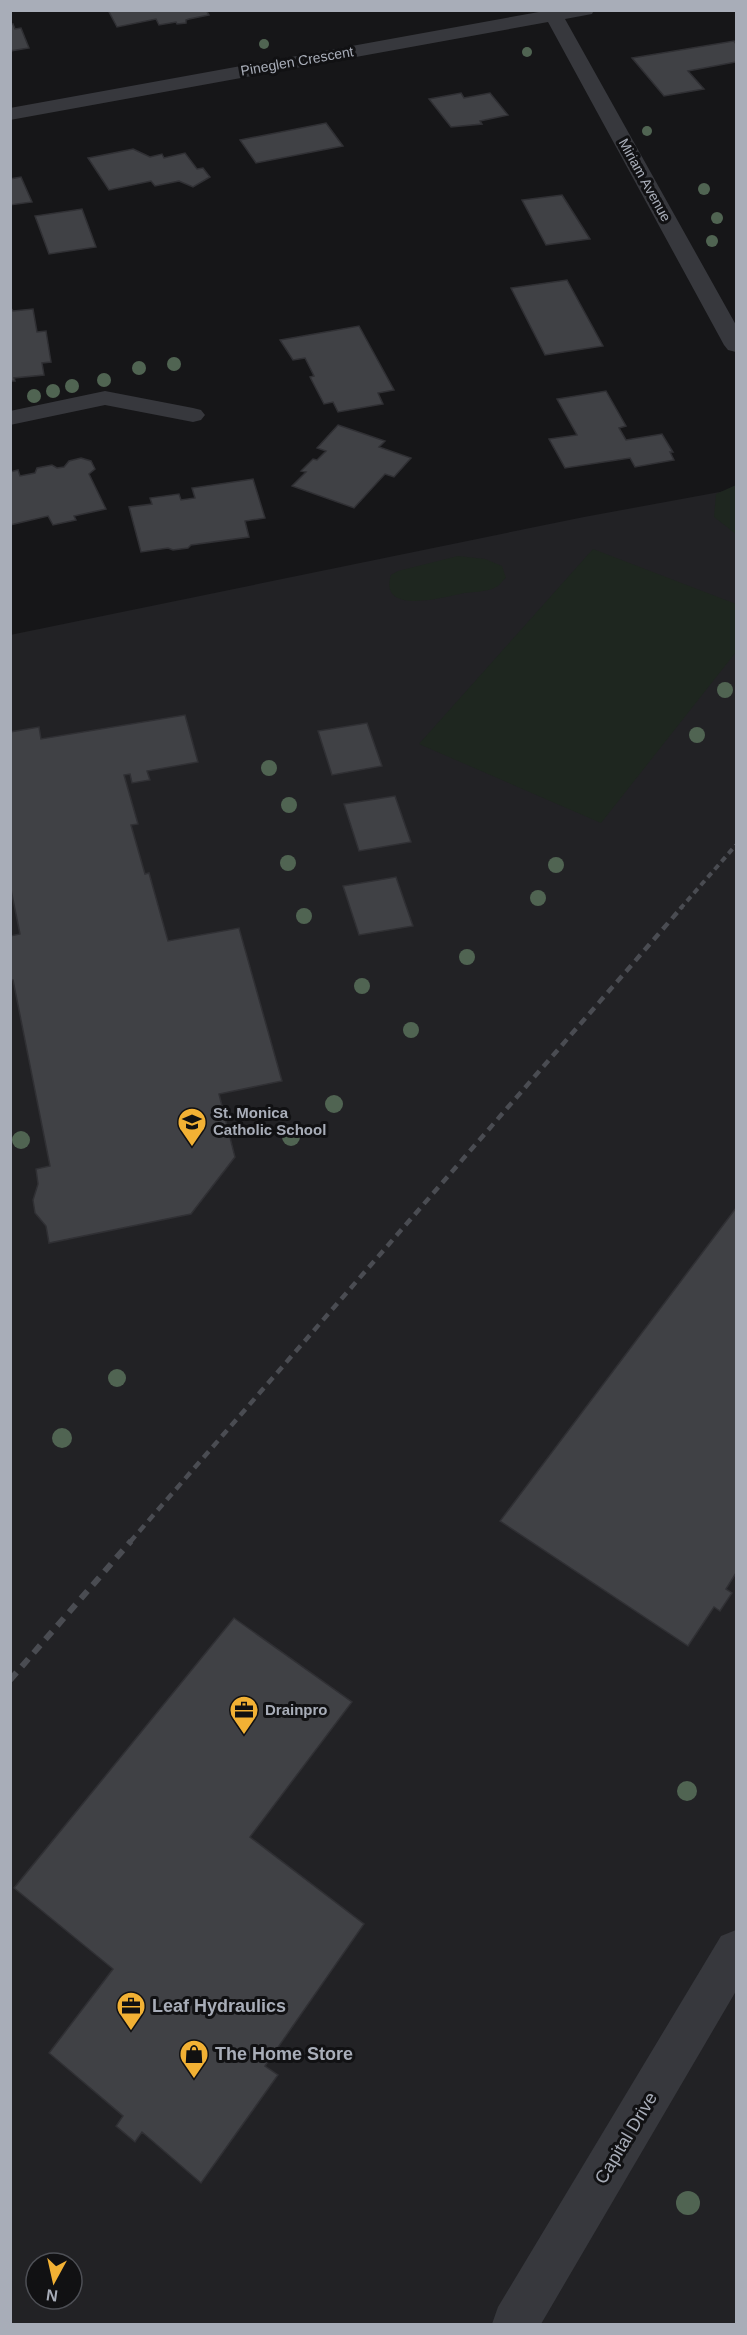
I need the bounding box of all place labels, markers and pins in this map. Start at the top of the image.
place label: St. Monica Catholic School [213,1104,326,1138]
school or university icon: St. Monica Catholic School [176,1106,208,1148]
office icon: Drainpro [228,1694,260,1736]
place label: Drainpro [265,1701,328,1718]
office icon: Leaf Hydraulics [115,1990,147,2032]
place label: Leaf Hydraulics [152,1996,286,2016]
shop icon: The Home Store [178,2038,210,2080]
place label: The Home Store [215,2044,353,2064]

